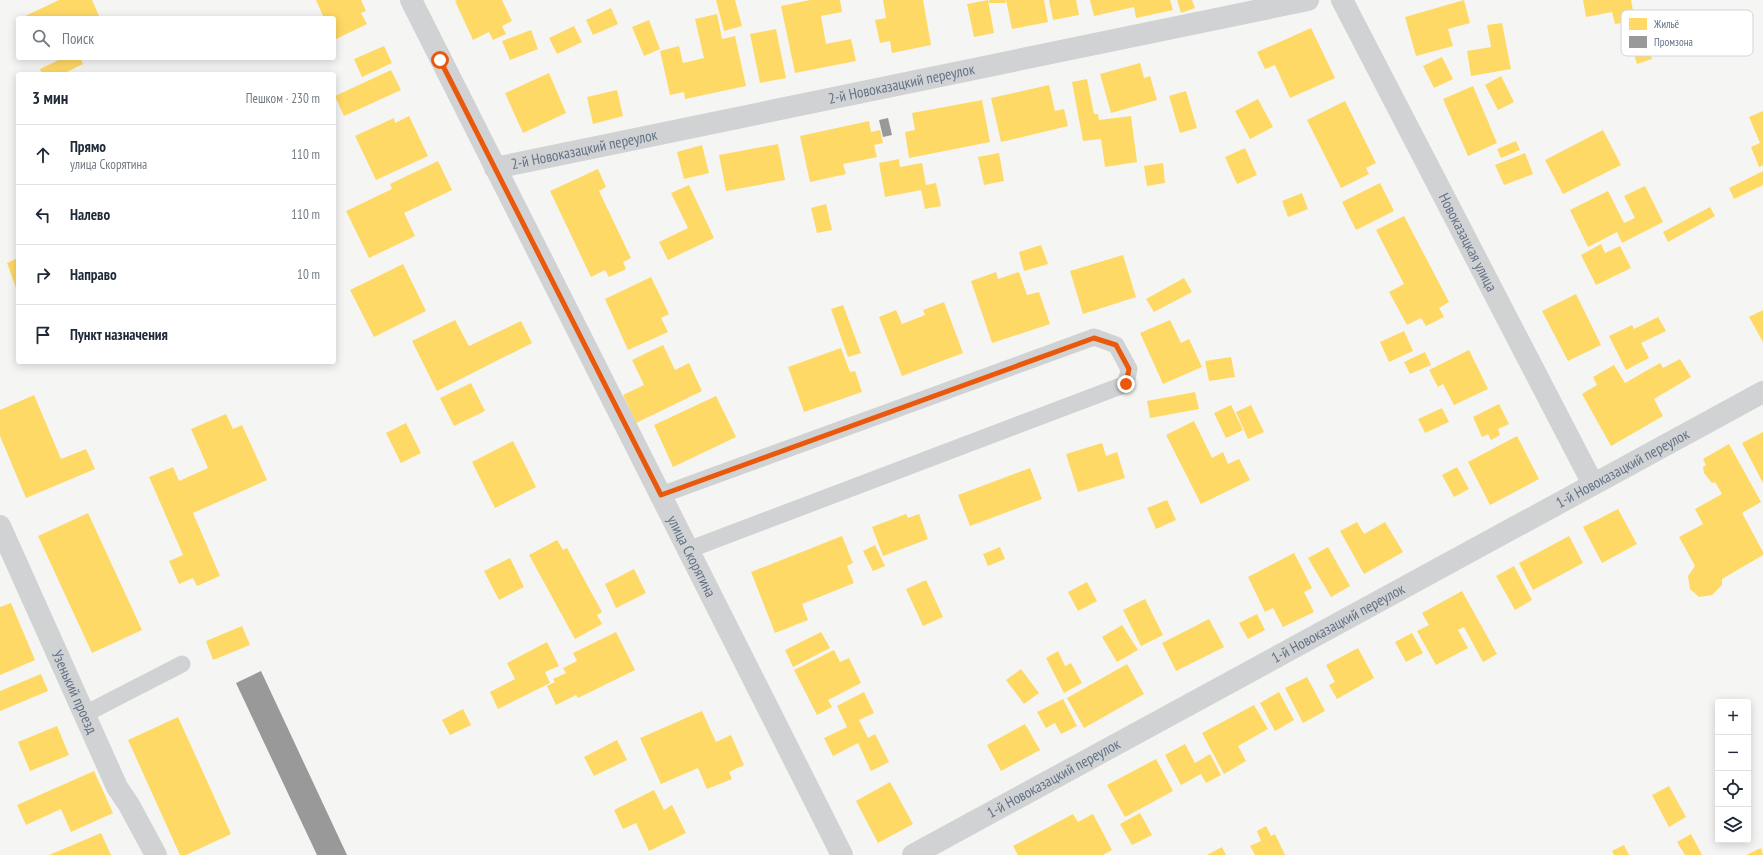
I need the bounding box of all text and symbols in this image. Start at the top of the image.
legend [1621,10,1753,56]
search box [16,16,336,60]
text: Жильё [1653,17,1680,31]
icon: search [30,27,52,49]
text: Поиск [62,29,94,48]
text: Промзона [1654,35,1693,49]
route start [431,51,449,69]
street label: 2-й Новоказацкий переулок [826,59,976,108]
text: 3 мин [32,87,68,109]
text: Пешком · 230 m [246,90,320,107]
street label: 2-й Новоказацкий переулок [509,125,659,173]
text: Прямо [70,137,106,156]
icon: ahead [32,144,54,166]
text: 110 m [291,146,320,163]
text: улица Скорятина [70,156,147,173]
street label: Новоказацкая улица [1435,190,1502,295]
icon: left [32,204,54,226]
text: Налево [70,205,110,224]
text: 110 m [291,206,320,223]
icon: right [32,264,54,286]
text: Направо [70,265,117,284]
text: 10 m [297,266,320,283]
icon: arrive [32,324,54,346]
text: Пункт назначения [70,325,168,344]
route end [1117,375,1135,393]
street label: 1-й Новоказацкий переулок [1552,424,1692,512]
street label: улица Скорятина [663,512,720,600]
street label: 1-й Новоказацкий переулок [1268,579,1408,667]
street label: Узенький проезд [48,647,102,737]
map controls [1715,699,1751,843]
button: + [1715,699,1751,735]
street label: 1-й Новоказацкий переулок [983,734,1123,822]
button: − [1715,735,1751,771]
button: locate [1715,771,1751,807]
button: layers [1715,807,1751,843]

